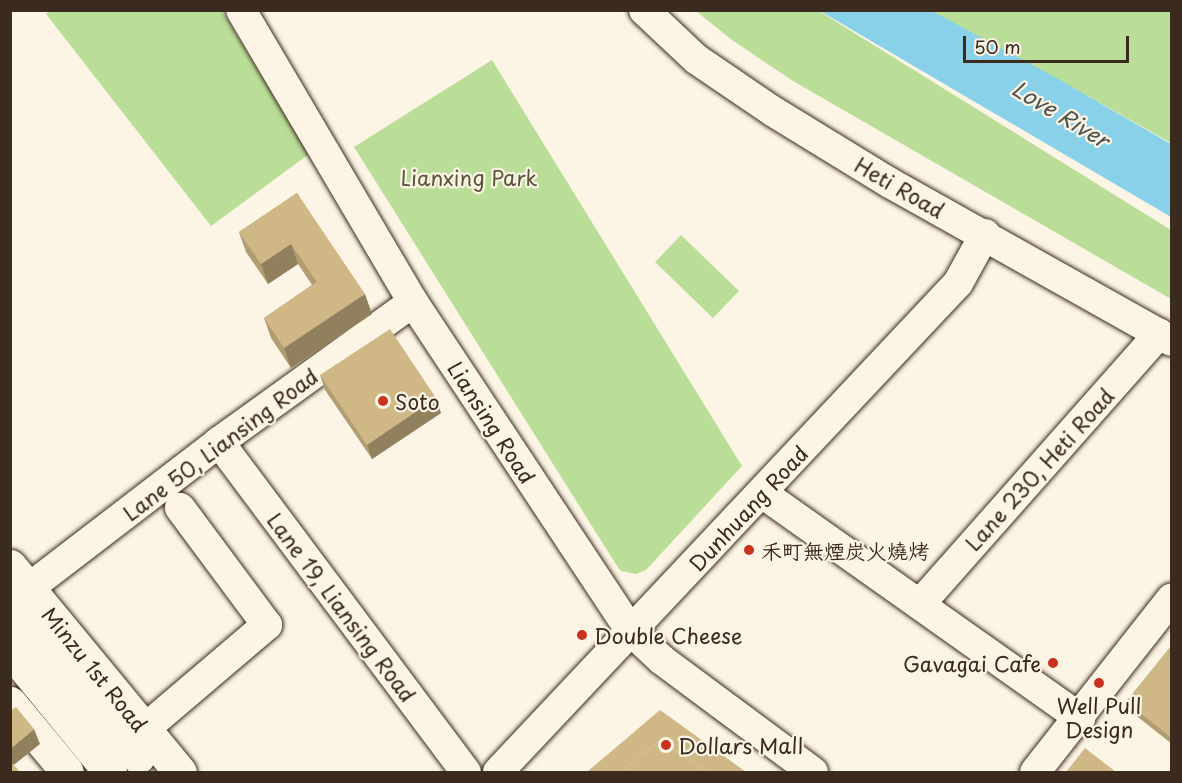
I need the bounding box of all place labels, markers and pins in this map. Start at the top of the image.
place label: Soto [395,388,439,414]
marker: Soto [376,394,390,408]
place label: 禾町無煙炭火燒烤 [761,537,929,563]
marker: 禾町無煙炭火燒烤 [742,543,756,557]
place label: Double Cheese [594,622,743,648]
marker: Double Cheese [575,628,589,642]
place label: Gavagai Cafe [902,650,1041,676]
marker: Gavagai Cafe [1046,656,1060,670]
marker: Well Pull Design [1092,676,1106,690]
place label: Well Pull Design [1056,692,1142,742]
place label: Dollars Mall [678,732,802,758]
marker: Dollars Mall [659,738,673,752]

